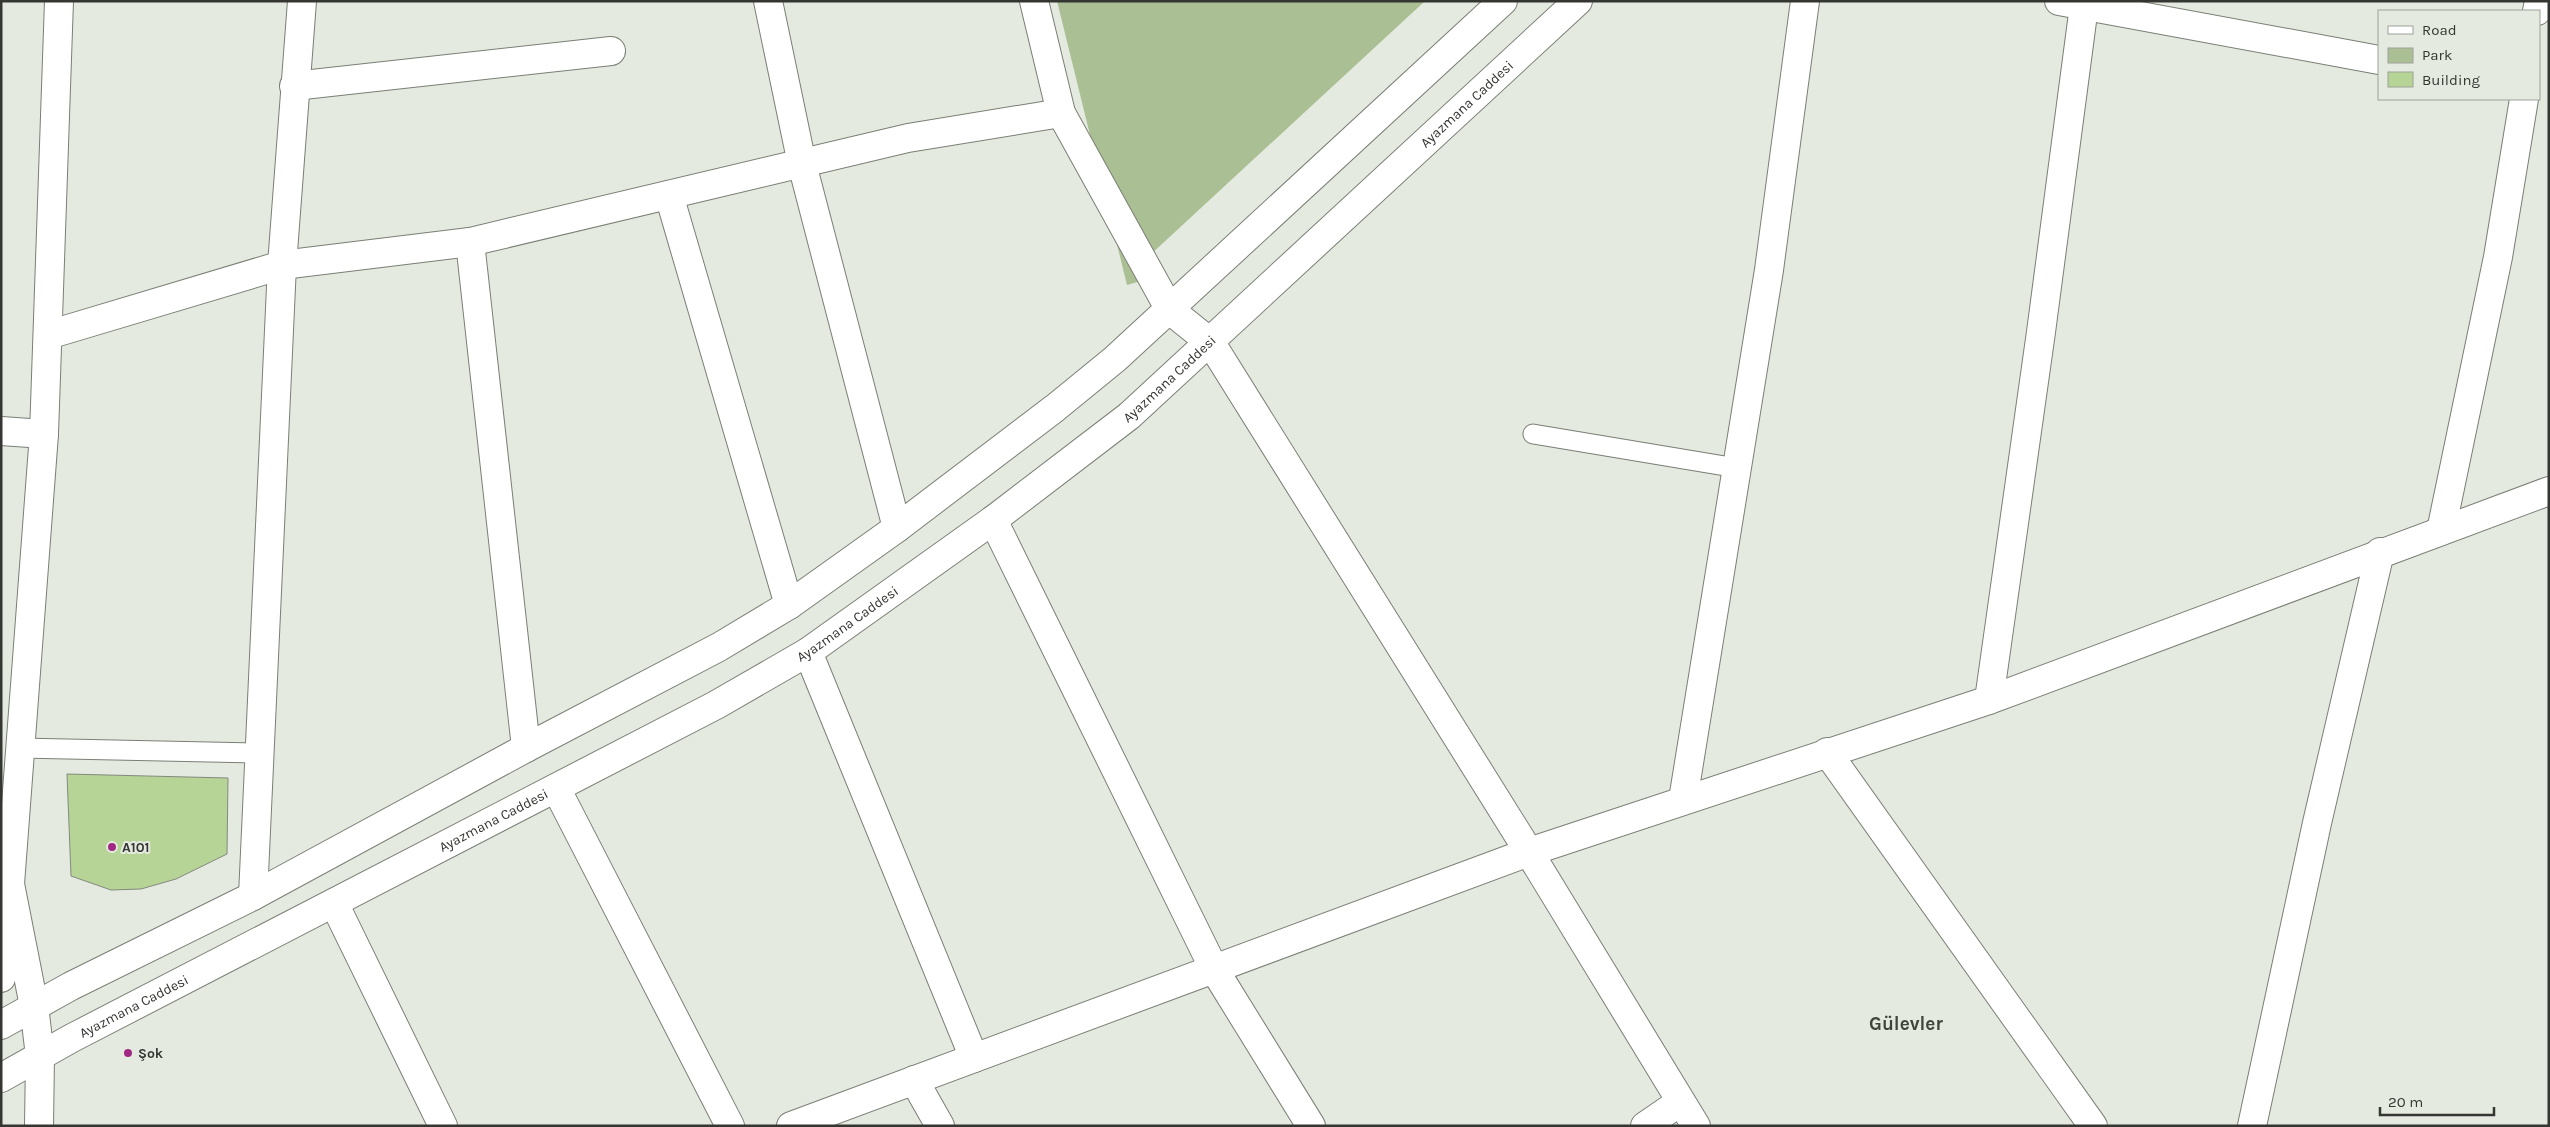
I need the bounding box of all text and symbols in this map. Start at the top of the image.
legend [2378,10,2540,100]
text: Road [2422,21,2457,39]
text: Park [2422,46,2452,64]
street label: Ayazmana Caddesi [1417,57,1517,151]
text: Building [2422,71,2480,89]
street label: Ayazmana Caddesi [1120,332,1219,426]
street label: Ayazmana Caddesi [793,582,901,665]
street label: Ayazmana Caddesi [436,785,551,855]
place label: A101 [122,839,150,856]
marker: A101 [106,841,118,853]
street label: Ayazmana Caddesi [76,971,191,1041]
district label: Gülevler [1869,1013,1943,1035]
place label: Şok [138,1045,164,1062]
marker: Şok [122,1047,134,1059]
scale bar [2380,1084,2494,1116]
text: 20 m [2388,1093,2423,1111]

